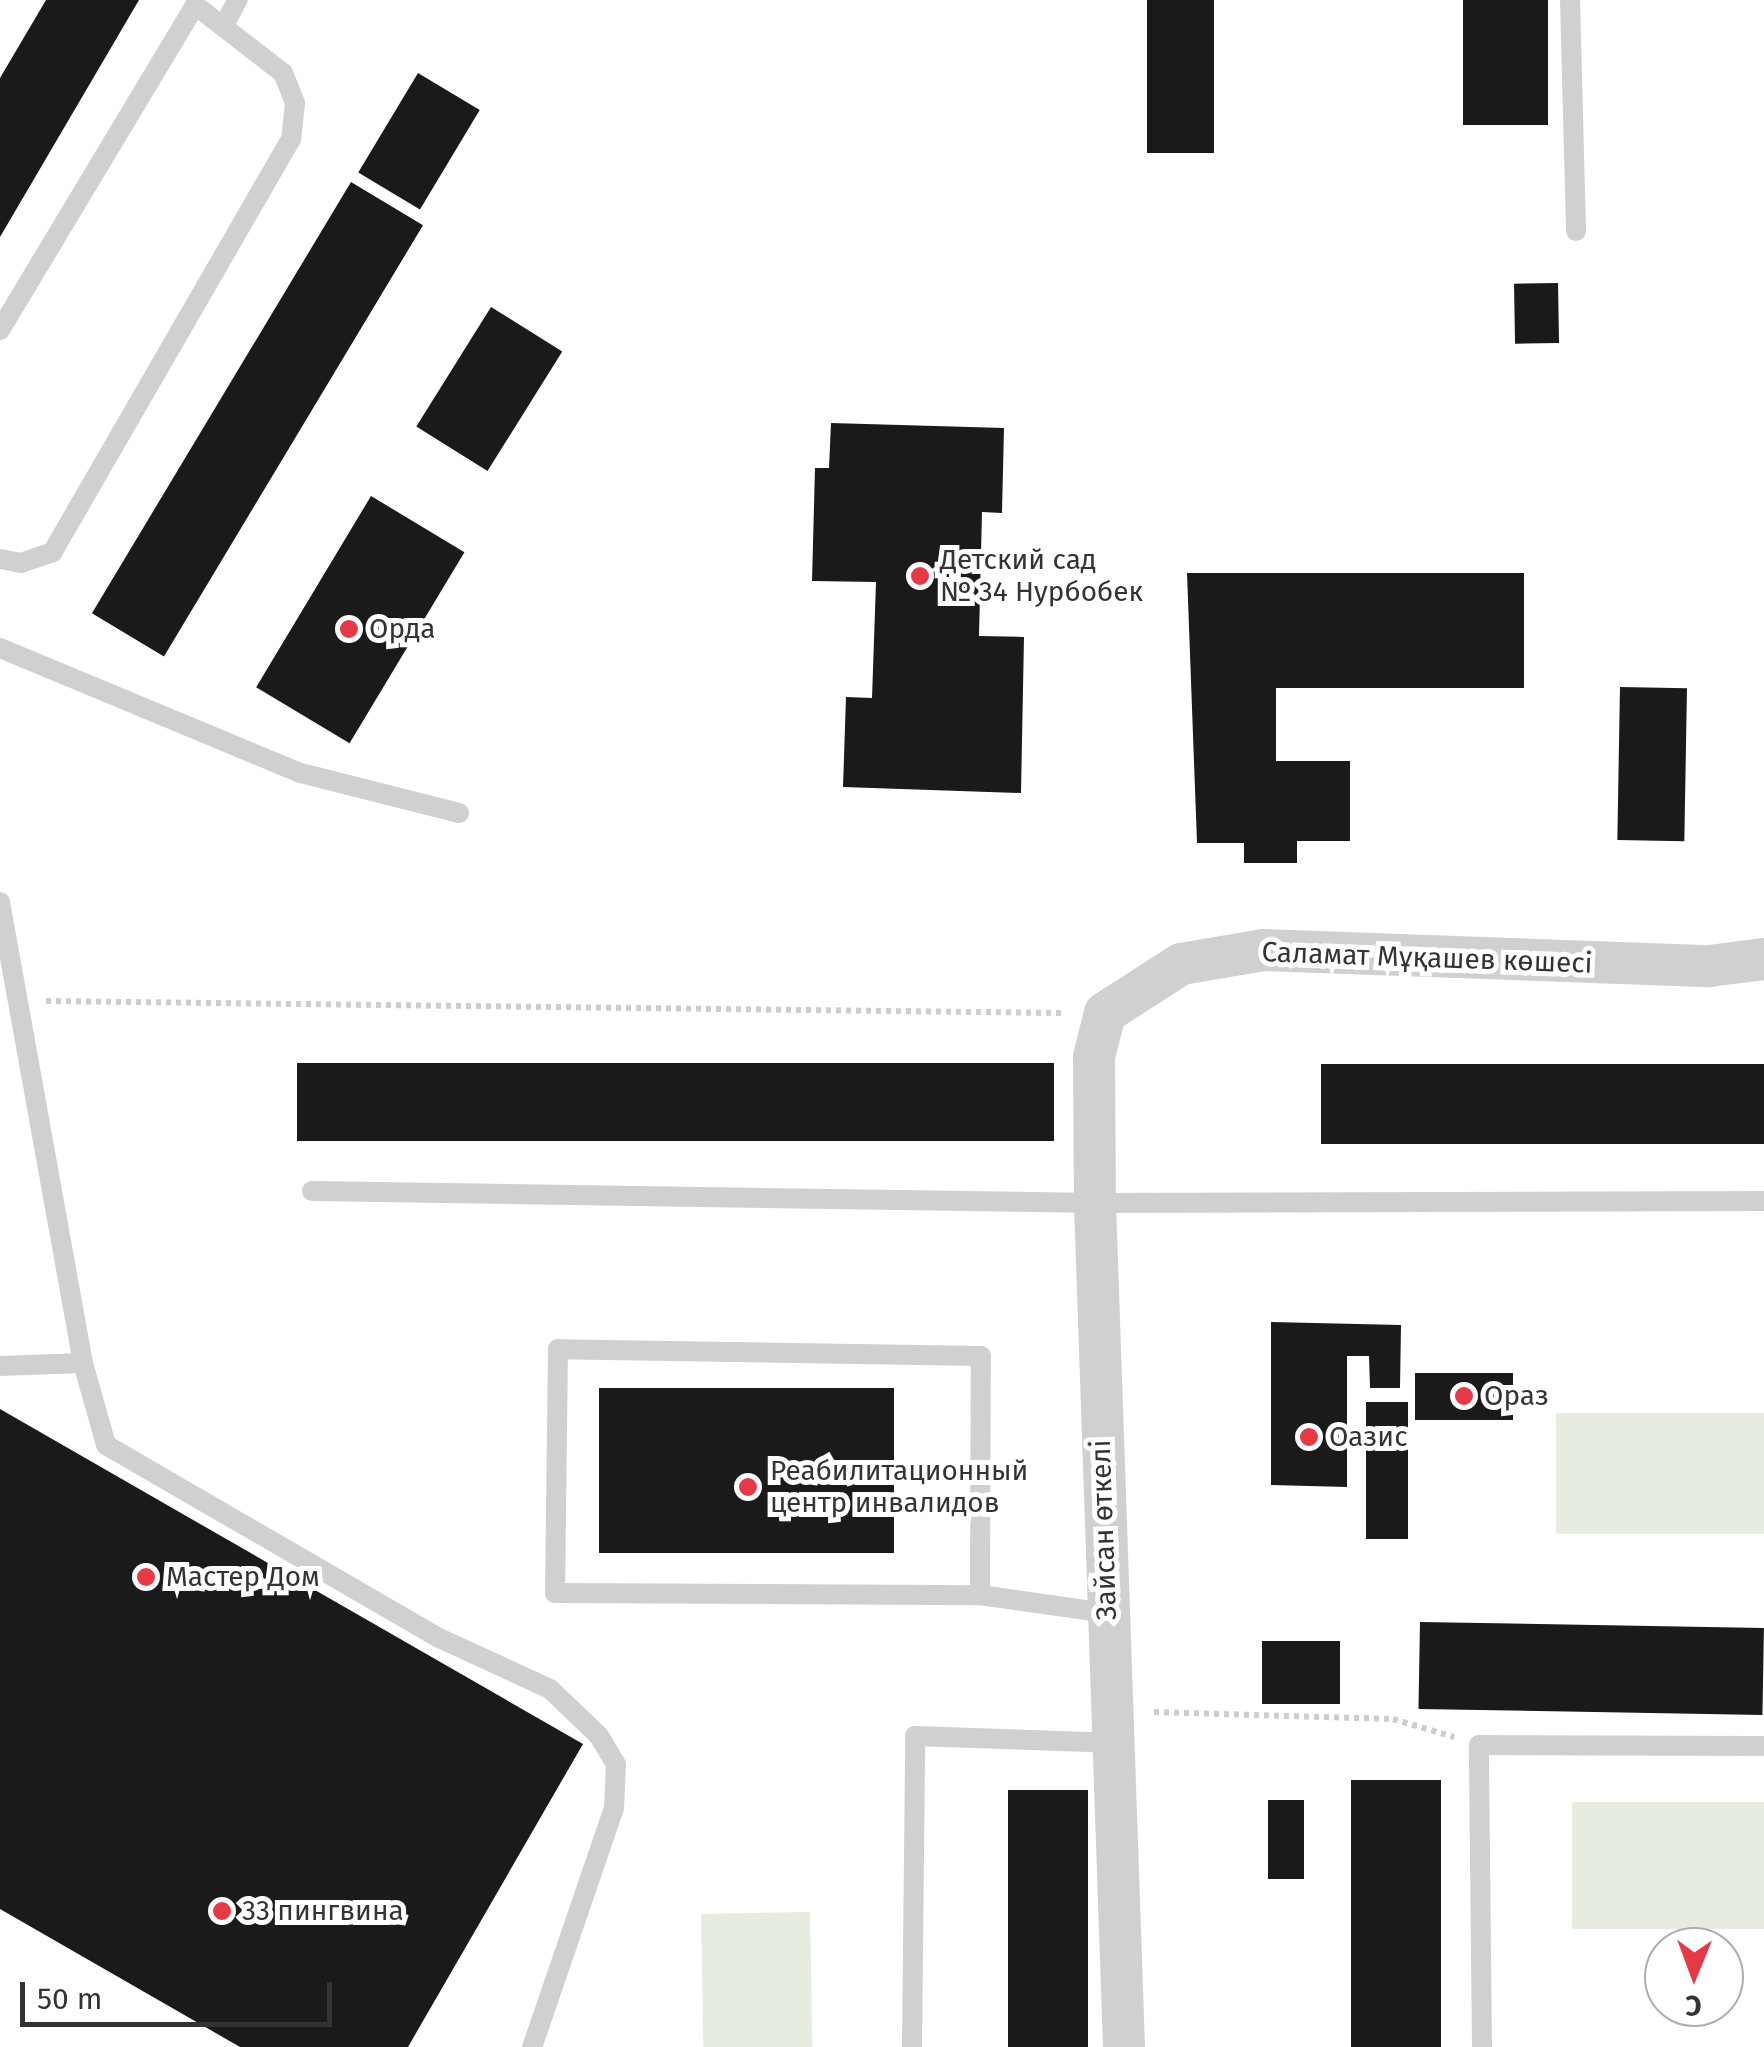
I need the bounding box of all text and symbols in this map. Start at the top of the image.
place label: Детский сад № 34 Нурбобек [940,543,1143,609]
marker: Детский сад № 34 Нурбобек [909,565,931,587]
place label: Орда [369,612,436,646]
marker: Орда [338,618,360,640]
street label: Саламат Мұқашев көшесі [1261,935,1593,981]
place label: Ораз [1484,1379,1549,1413]
marker: Ораз [1453,1385,1475,1407]
place label: Оазис [1329,1420,1408,1454]
marker: Оазис [1298,1426,1320,1448]
street label: Зайсан өткелі [1084,1439,1124,1621]
place label: Реабилитационный центр инвалидов [770,1454,1028,1520]
marker: Реабилитационный центр инвалидов [735,1474,761,1500]
place label: Мастер Дом [166,1560,320,1594]
marker: Мастер Дом [135,1566,157,1588]
place label: 33 пингвина [242,1894,404,1928]
marker: 33 пингвина [211,1900,233,1922]
north arrow [1644,1927,1744,2027]
scale bar [25,1962,338,2024]
text: 50 m [37,1981,102,2017]
text: С [1685,1989,1702,2022]

